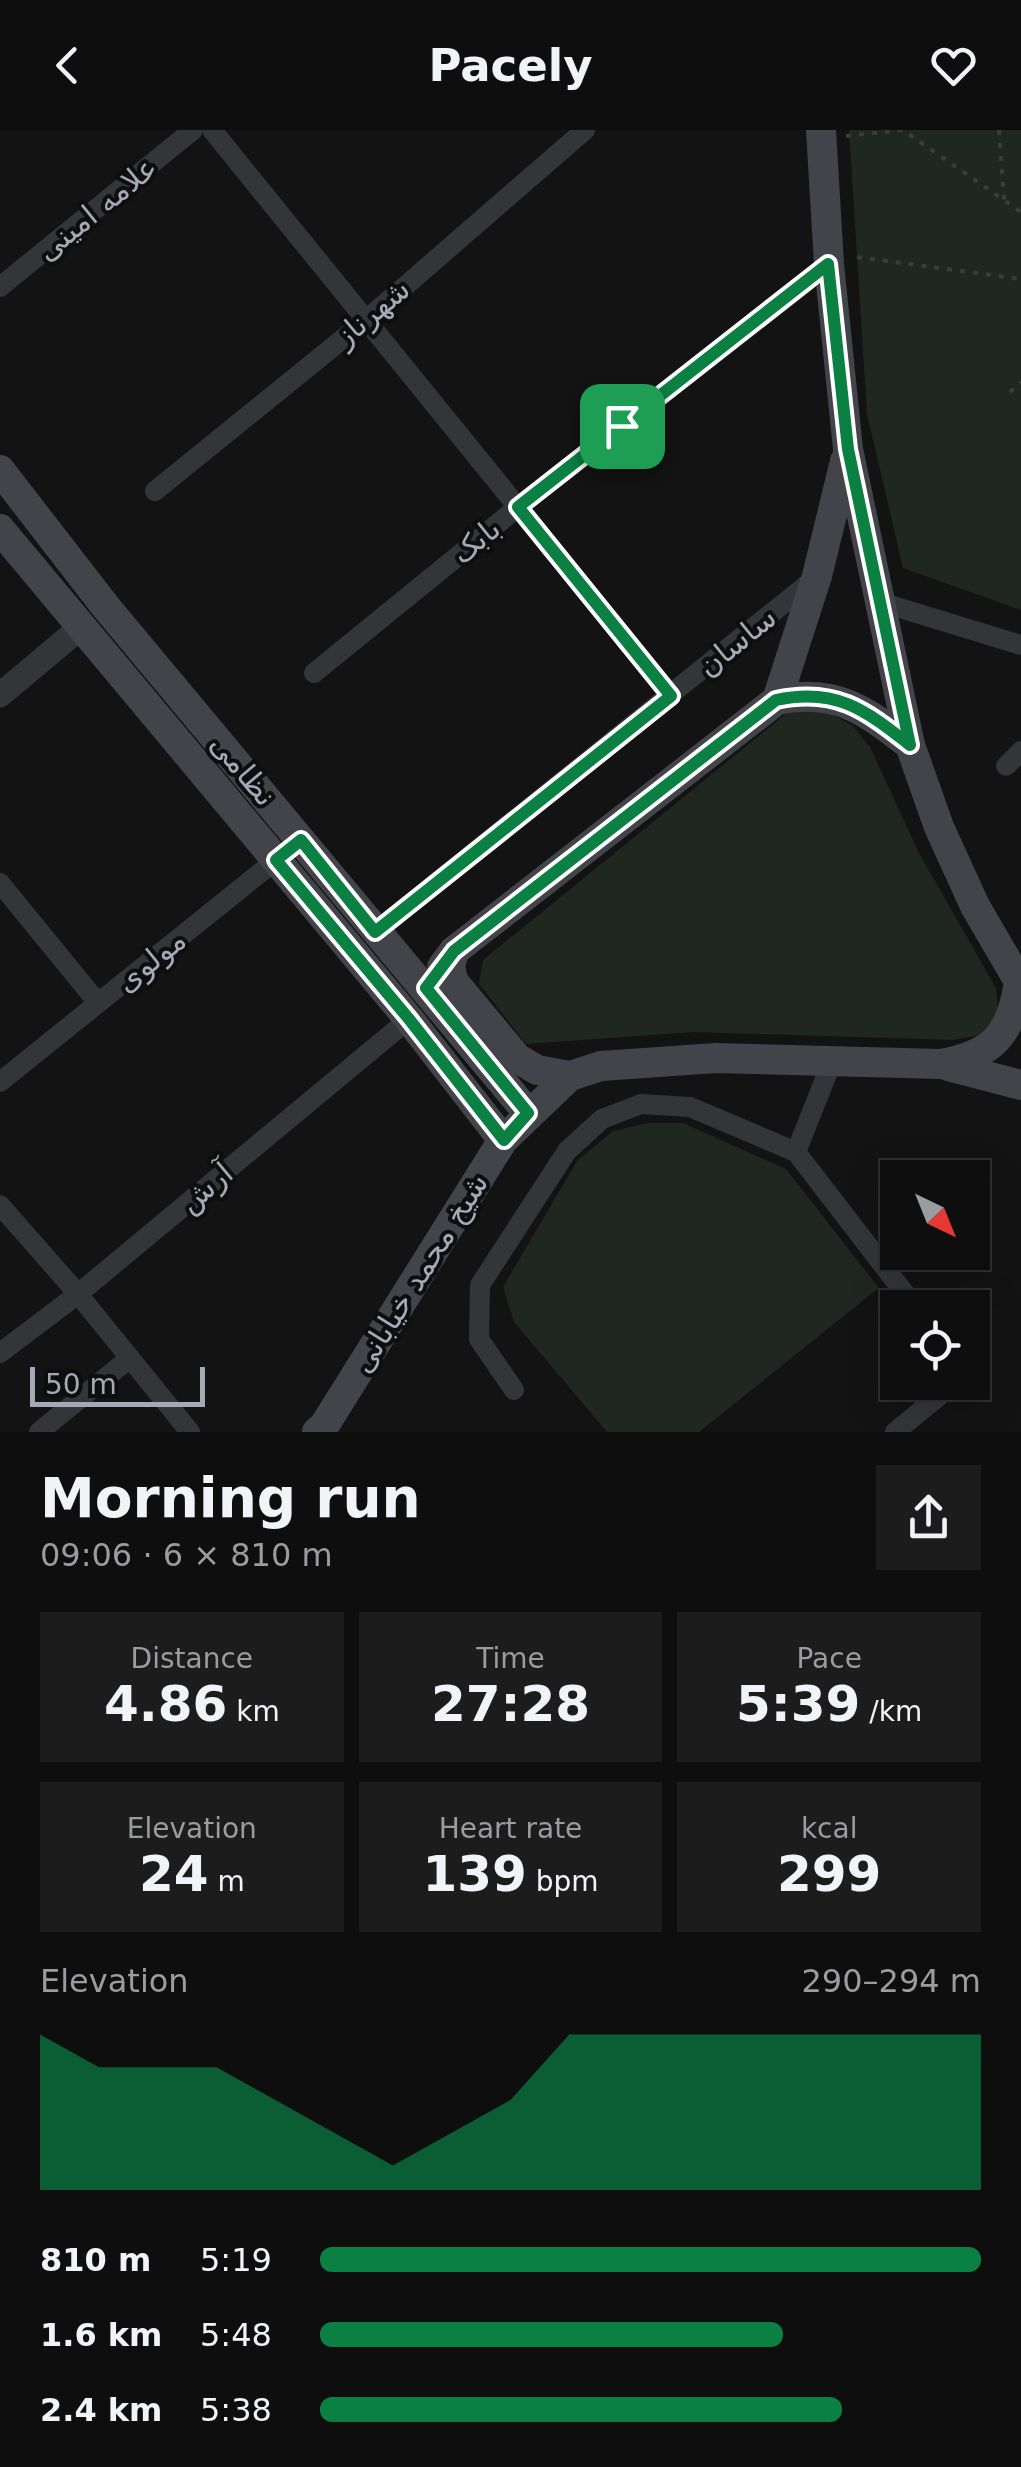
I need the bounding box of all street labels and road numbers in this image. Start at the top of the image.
street label: علامه امینی [29,149,164,268]
street label: شهرناز [325,271,417,356]
street label: بابک [444,510,507,571]
street label: ساسان [690,600,783,684]
street label: نظامی [203,727,284,813]
street label: مولوی [109,922,193,999]
street label: آرش [172,1154,241,1220]
street label: شیخ محمد خیابانی [344,1166,496,1380]

